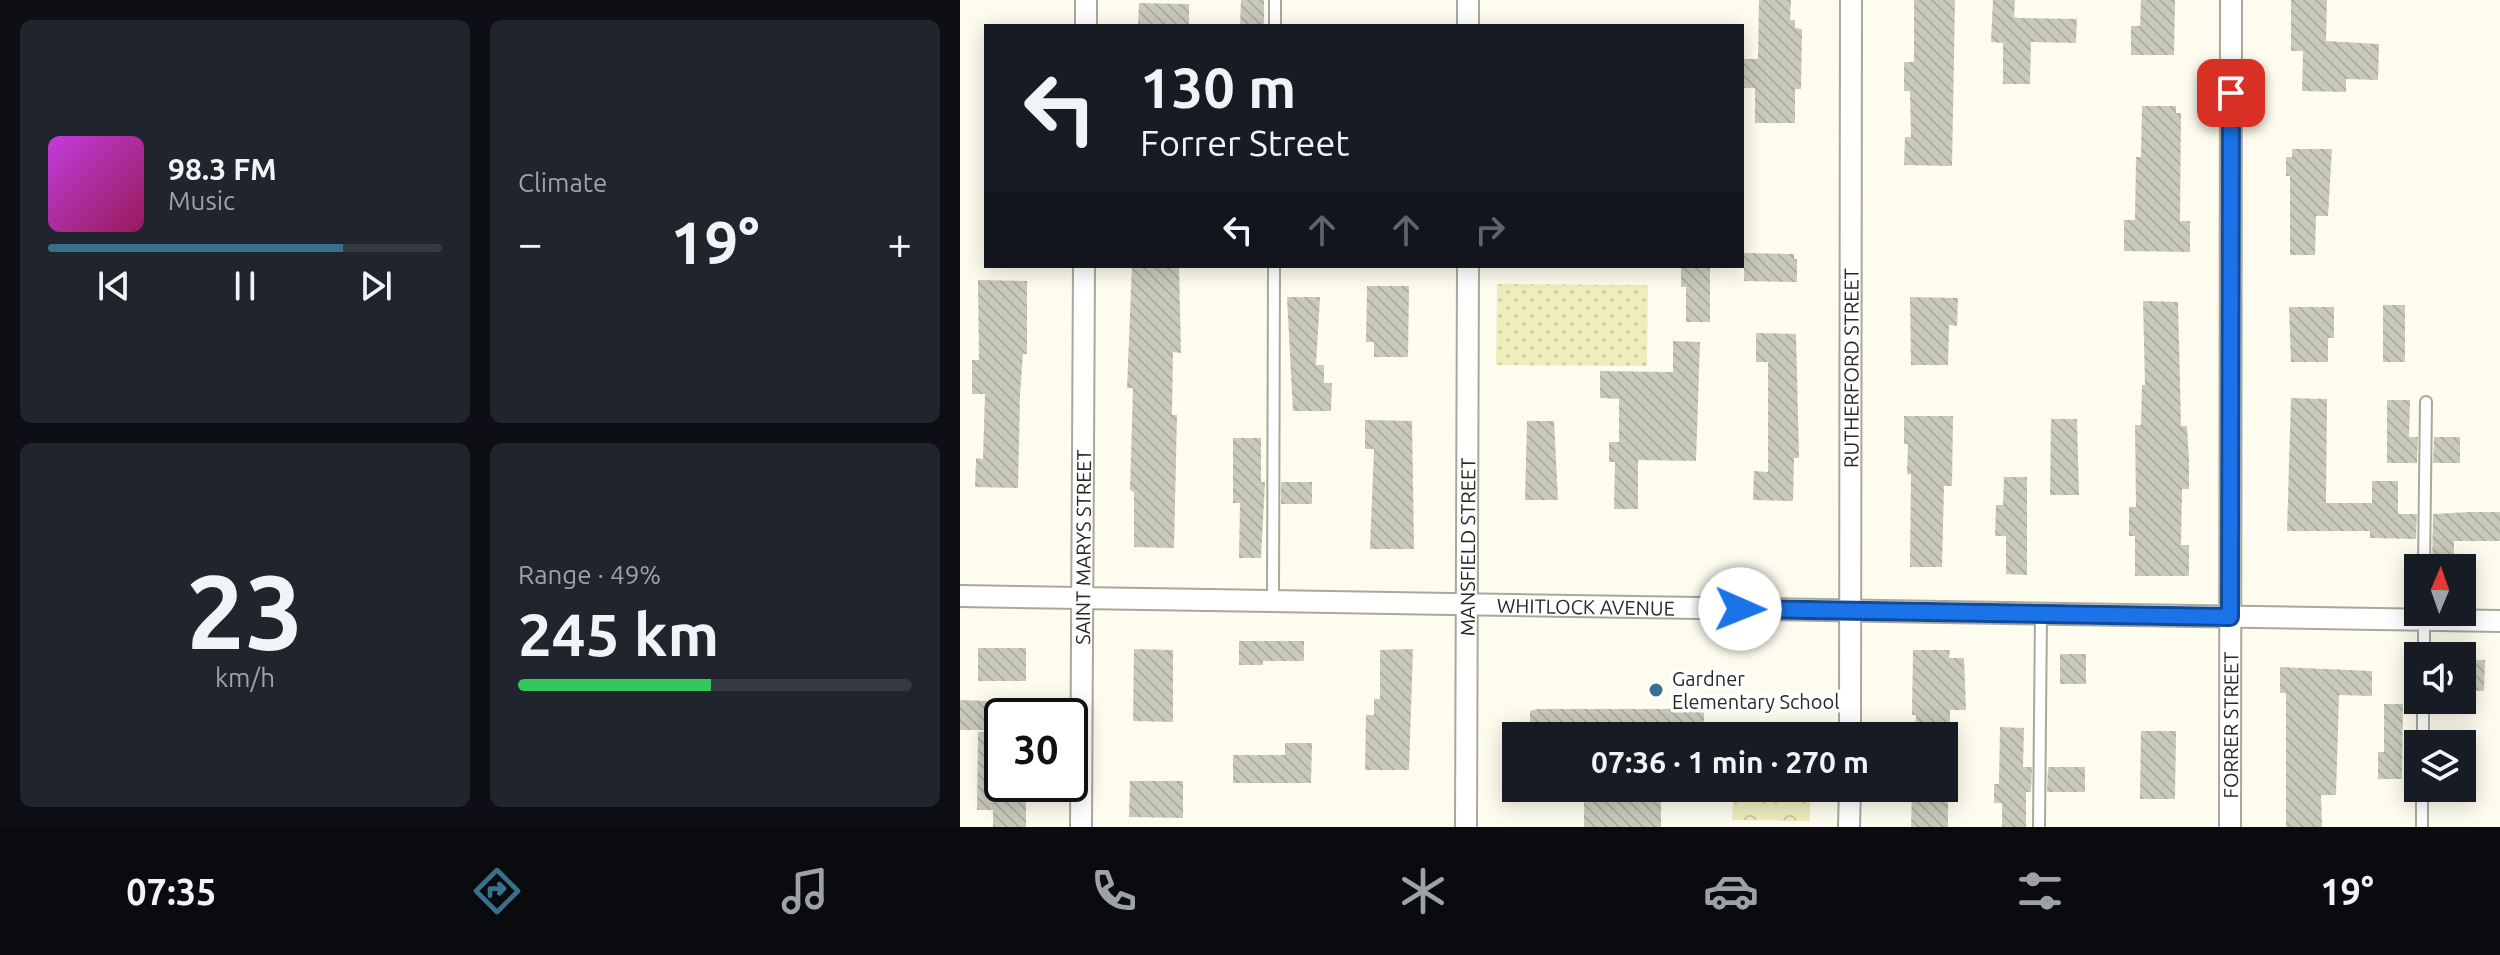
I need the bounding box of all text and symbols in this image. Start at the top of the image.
icon: left [1008,56,1112,160]
text: 130 m [1140,56,1296,119]
pin [2197,59,2265,127]
icon: arrive [2209,71,2253,115]
text: Forrer Street [1140,122,1349,163]
text: 98.3 FM [168,152,277,186]
text: Climate [518,168,607,197]
text: Music [168,186,235,215]
text: 19° [671,208,759,275]
icon: left [1216,208,1260,252]
icon: ahead [1300,208,1344,252]
icon: ahead [1384,208,1428,252]
icon: right [1468,208,1512,252]
text: − [518,218,543,267]
text: + [887,218,912,267]
icon: previous [92,264,136,308]
icon: pause [223,264,267,308]
icon: next [354,264,398,308]
street label: RUTHERFORD STREET [1839,268,1862,468]
street label: SAINT MARYS STREET [1070,449,1095,645]
street label: MANSFIELD STREET [1455,458,1479,636]
text: 23 [186,552,304,669]
north arrow [2404,554,2476,626]
map controls [2404,554,2476,802]
text: Range · 49% [518,560,661,589]
position arrow [1698,567,1782,651]
street label: WHITLOCK AVENUE [1497,593,1675,619]
text: 245 km [518,600,719,667]
button: sound [2404,642,2476,714]
street label: FORRER STREET [2219,652,2242,798]
text: km/h [215,663,275,692]
place label: Gardner Elementary School [1672,667,1839,713]
marker: Gardner Elementary School [1647,681,1665,699]
speed limit sign: 30 [984,698,1088,802]
button: layers [2404,730,2476,802]
text: 07:36 · 1 min · 270 m [1591,745,1869,779]
icon: directions [469,863,525,919]
icon: music [777,863,833,919]
icon: phone [1086,863,1142,919]
icon: climate [1395,863,1451,919]
icon: car [1703,863,1759,919]
icon: filters [2012,863,2068,919]
text: 07:35 [126,871,216,912]
text: 19° [2320,871,2374,912]

